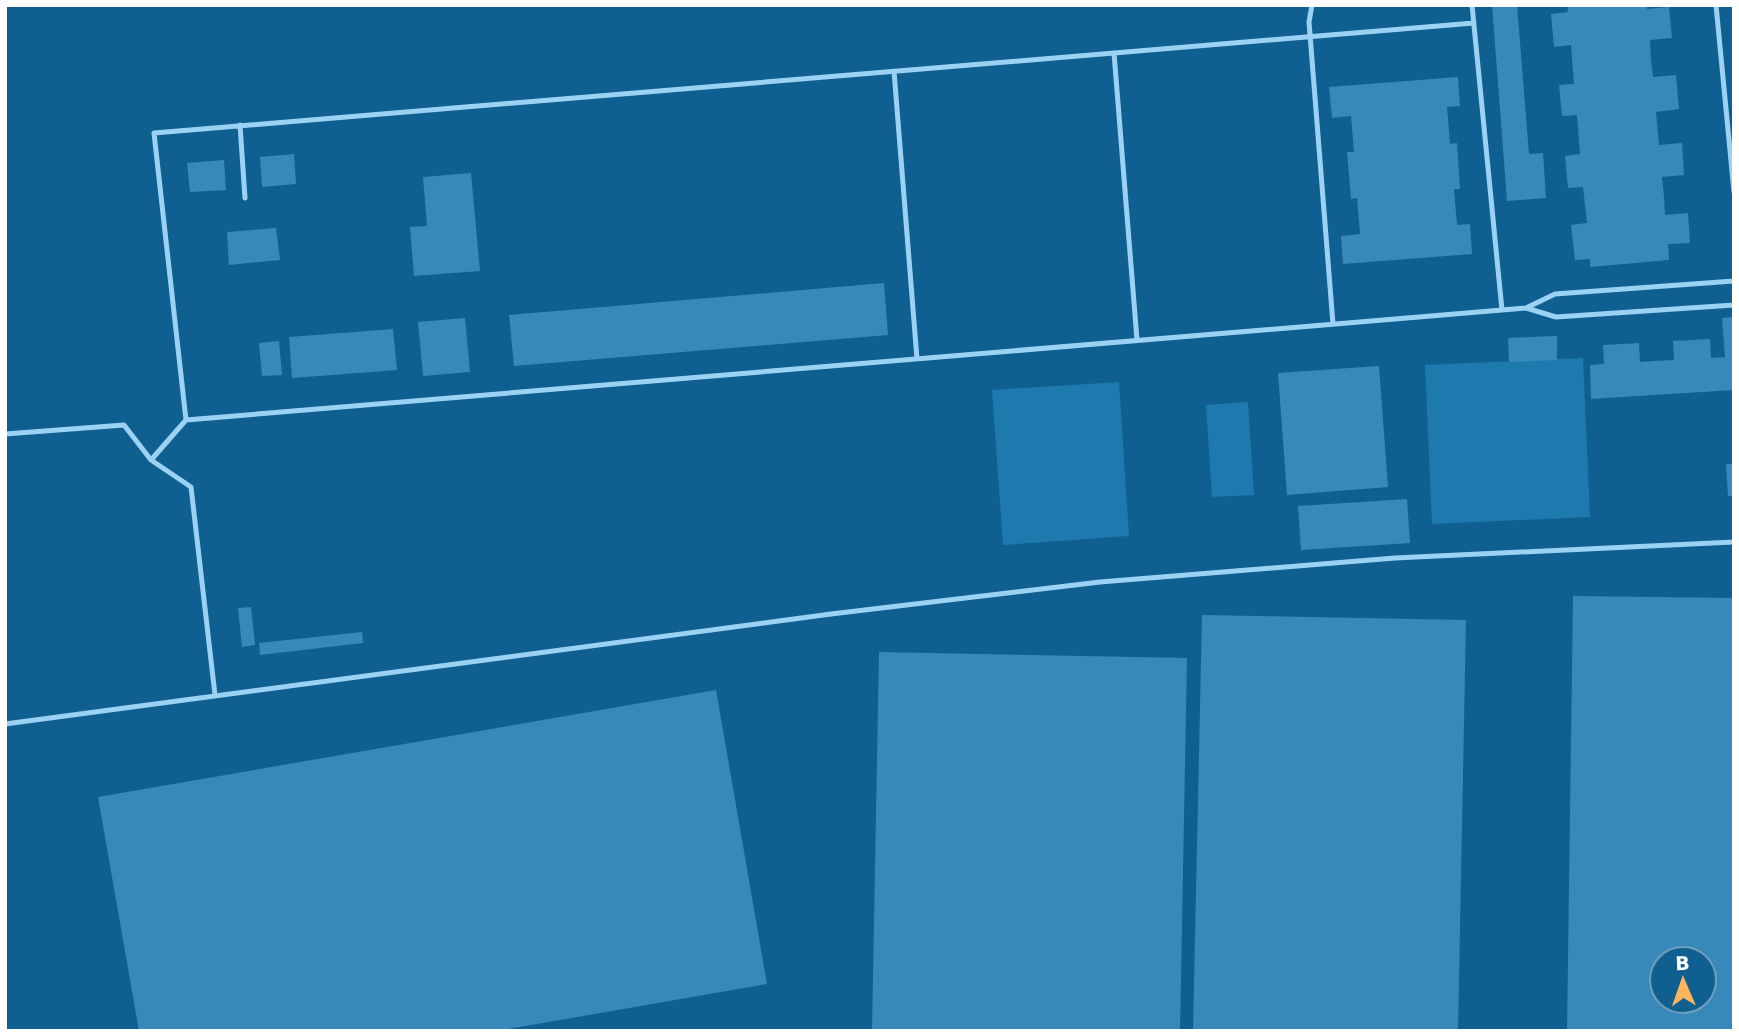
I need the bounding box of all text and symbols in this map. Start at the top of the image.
north arrow [1648,945,1718,1015]
text: B [1675,952,1690,974]

